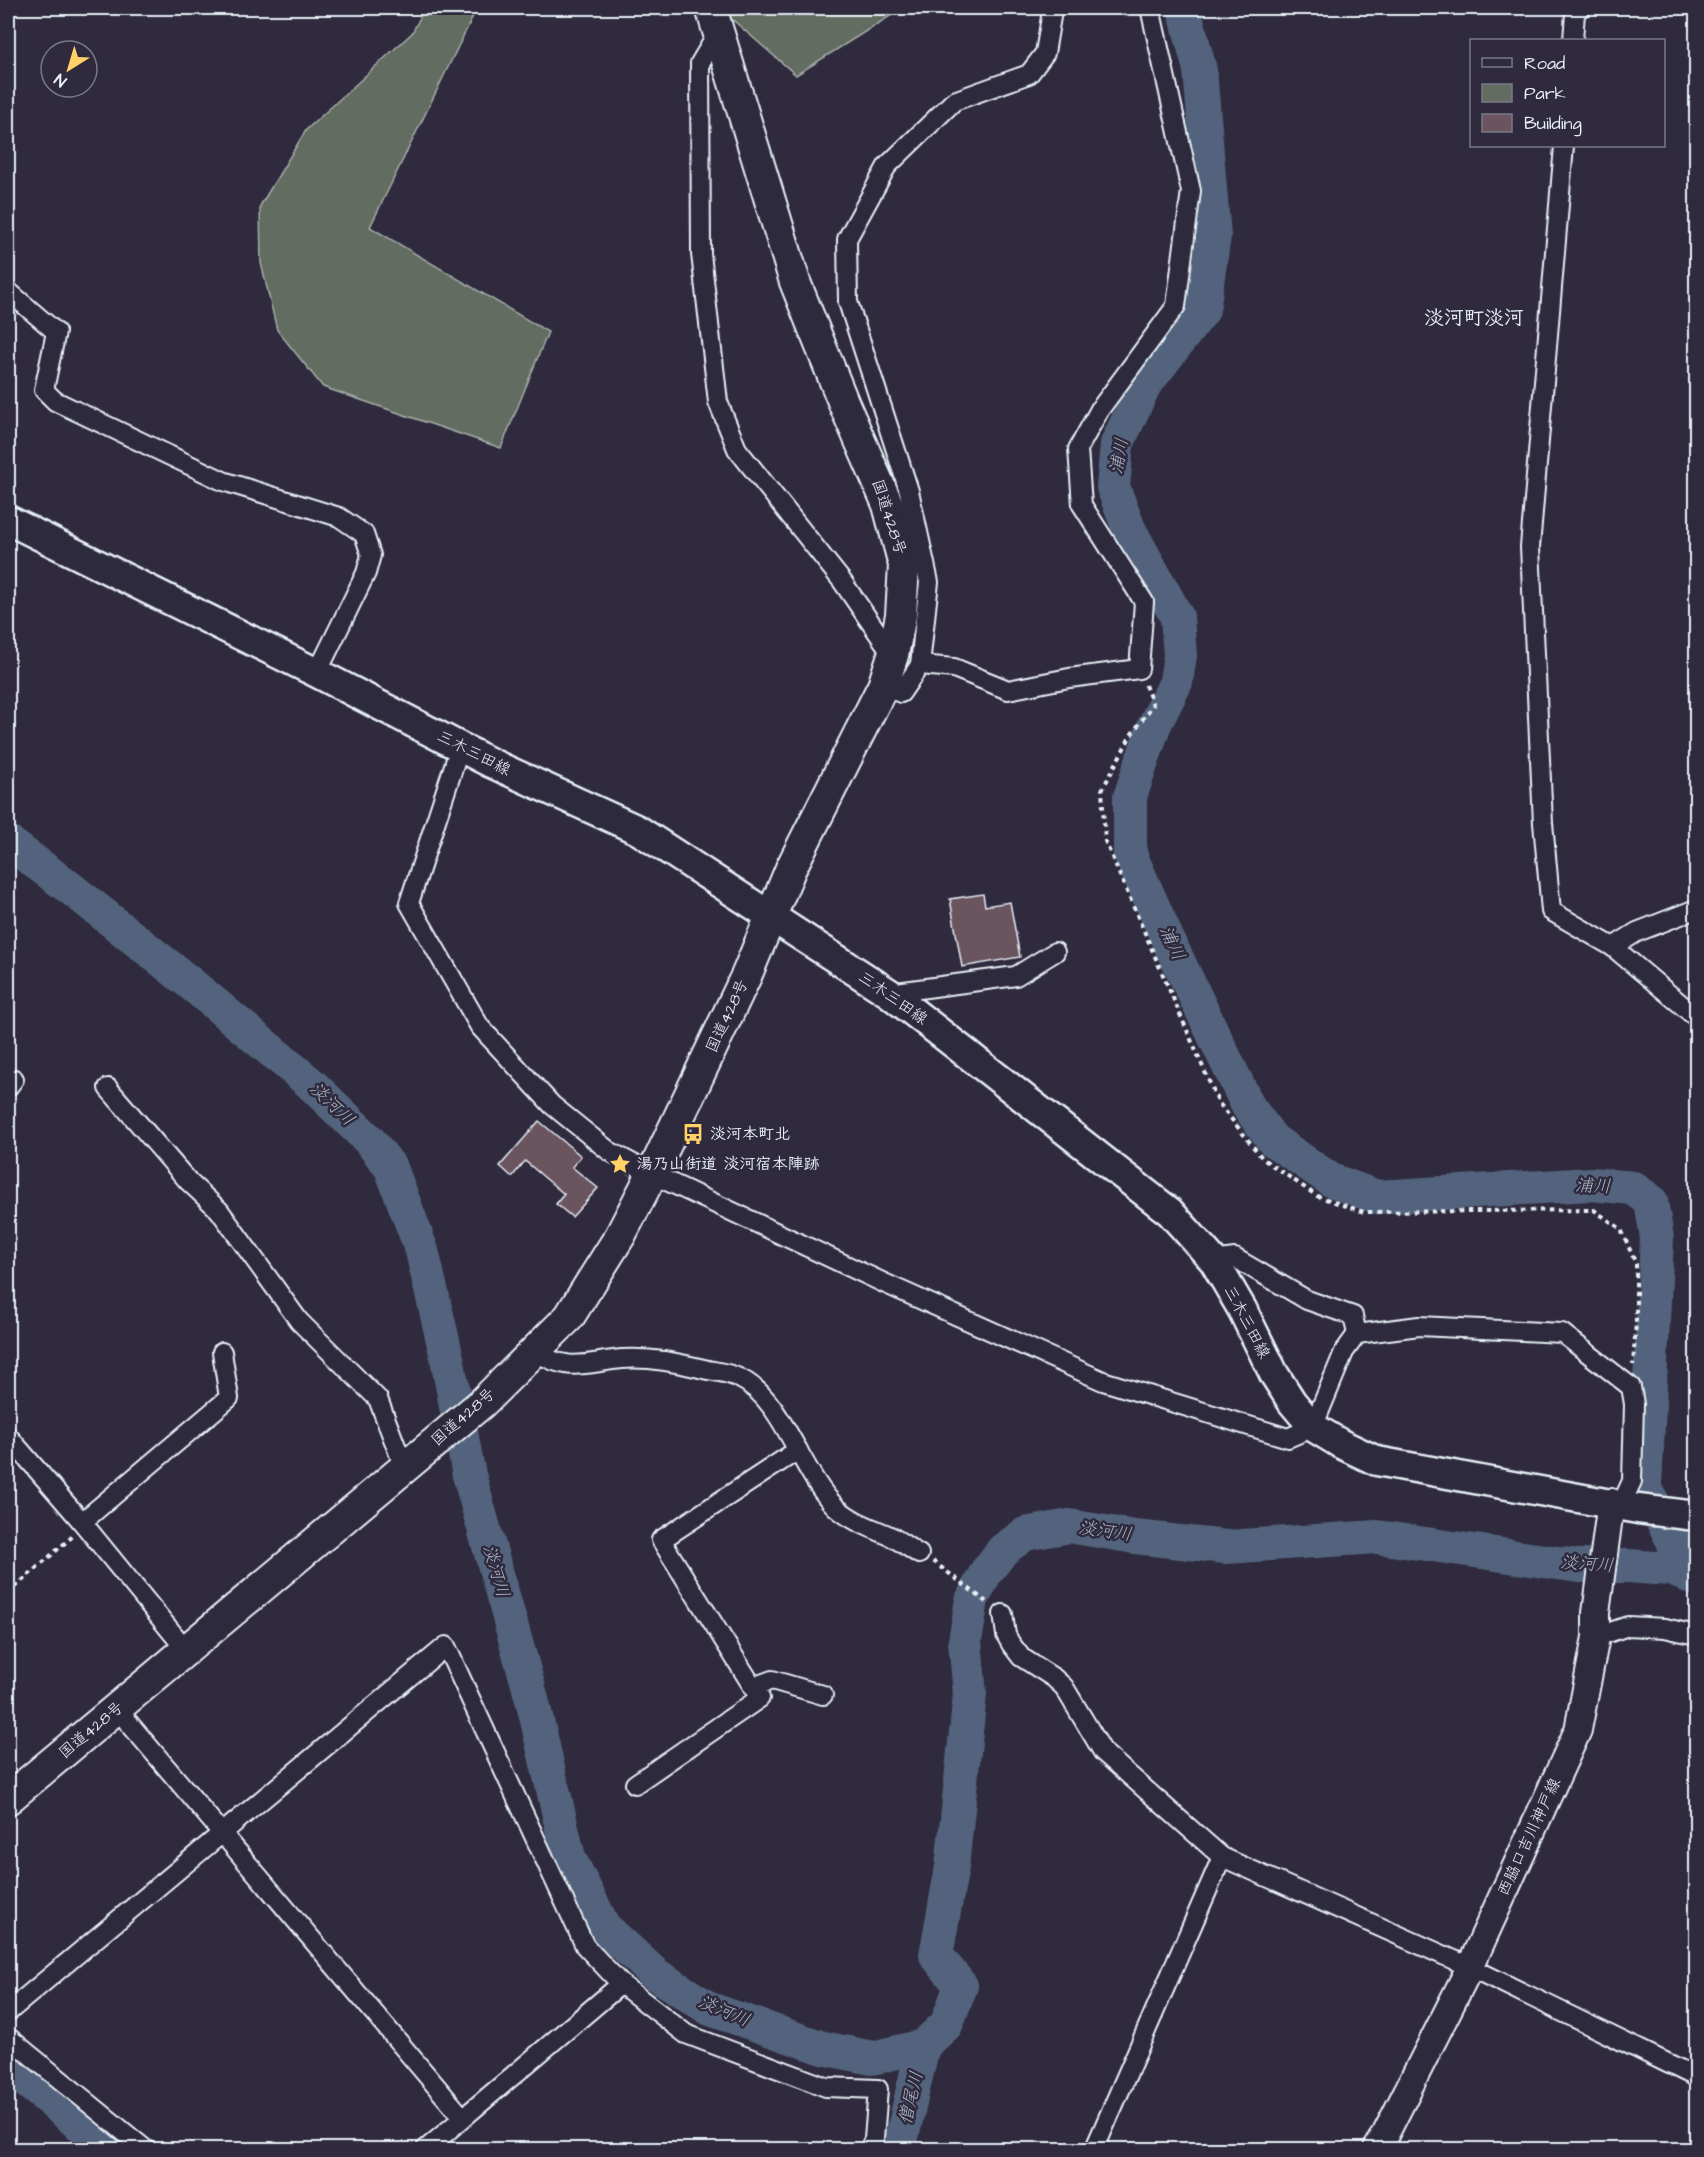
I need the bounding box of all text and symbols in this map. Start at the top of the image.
north arrow [39,39,99,99]
legend [1470,39,1665,147]
text: Road [1524,51,1565,76]
text: N [50,68,71,92]
text: Park [1524,81,1566,106]
text: Building [1524,111,1582,137]
district label: 淡河町淡河 [1424,304,1524,332]
water label: 浦川 [1103,436,1135,476]
street label: 国道428号 [866,476,912,558]
street label: 三木三田線 [433,725,515,781]
water label: 浦川 [1153,921,1191,965]
street label: 三木三田線 [854,966,932,1030]
street label: 国道428号 [700,976,754,1056]
water label: 淡河川 [304,1076,360,1132]
bus stop icon: 淡河本町北 [681,1122,705,1146]
place label: 淡河本町北 [710,1123,790,1145]
place icon: 湯乃山街道 淡河宿本陣跡 [608,1152,632,1176]
place label: 湯乃山街道 淡河宿本陣跡 [637,1153,819,1175]
water label: 浦川 [1575,1173,1611,1199]
street label: 三木三田線 [1219,1282,1275,1362]
street label: 国道428号 [426,1383,500,1451]
water label: 淡河川 [1077,1515,1133,1547]
water label: 淡河川 [477,1542,515,1600]
water label: 淡河川 [1559,1550,1615,1578]
street label: 国道428号 [54,1696,128,1764]
street label: 西脇口吉川神戸線 [1492,1774,1566,1900]
water label: 淡河川 [694,1989,754,2033]
water label: 僧尾川 [893,2069,929,2127]

